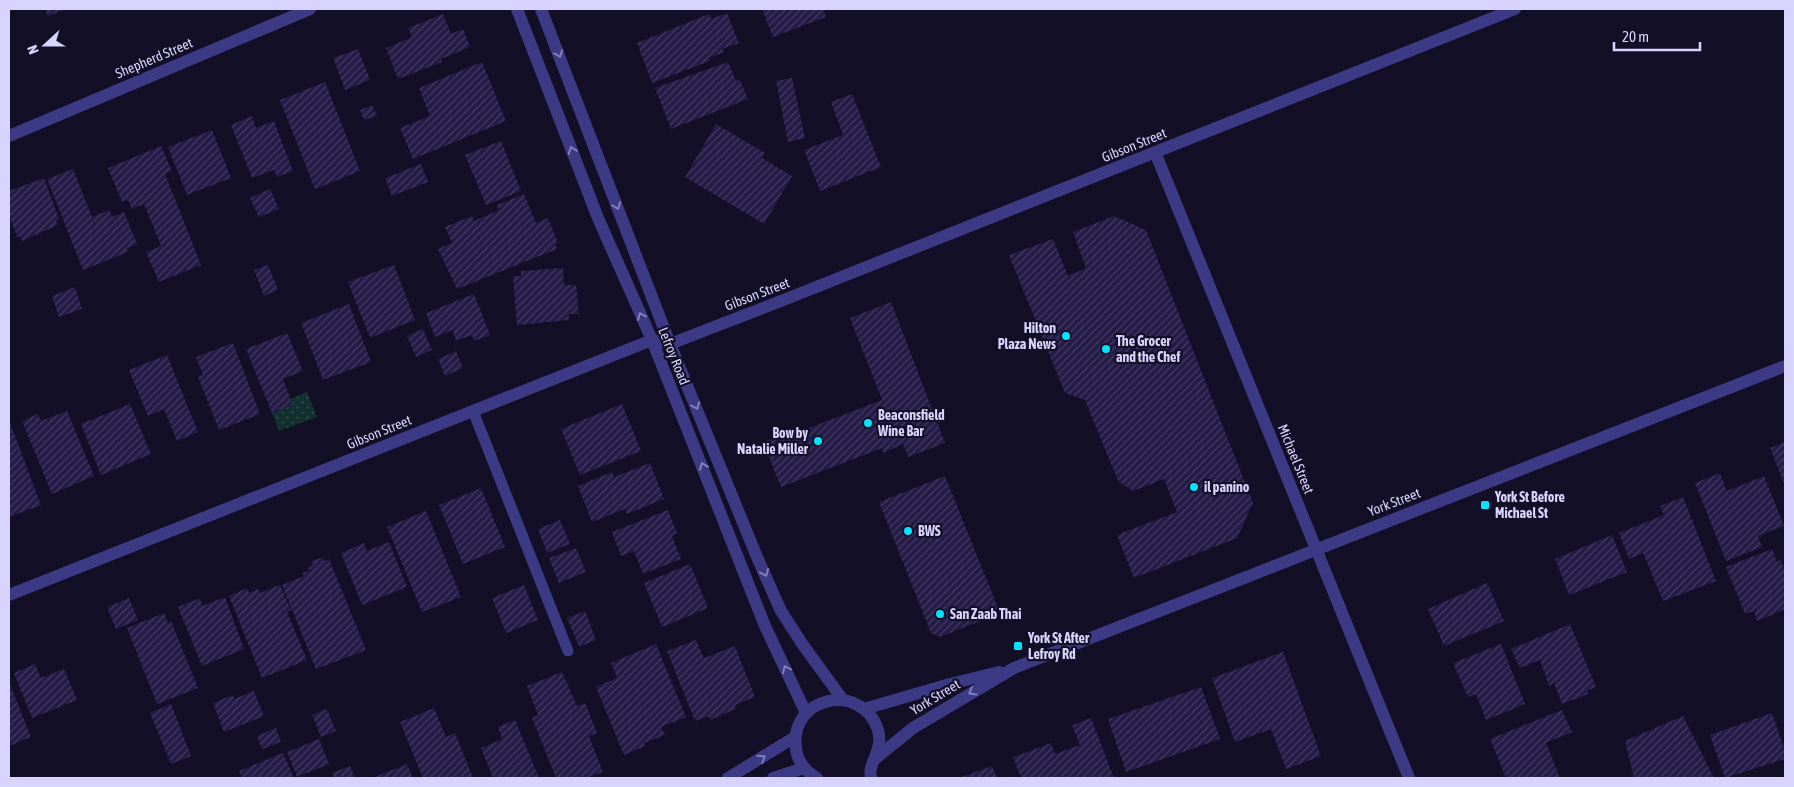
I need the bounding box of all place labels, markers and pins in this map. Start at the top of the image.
place label: Hilton Plaza News [998,320,1056,352]
marker: Hilton Plaza News [1060,330,1072,342]
place label: The Grocer and the Chef [1116,333,1180,365]
marker: The Grocer and the Chef [1100,343,1112,355]
place label: Beaconsfield Wine Bar [877,407,945,439]
marker: Beaconsfield Wine Bar [862,417,874,429]
place label: Bow by Natalie Miller [737,425,809,457]
marker: Bow by Natalie Miller [812,435,824,447]
place label: il panino [1204,479,1250,495]
marker: il panino [1188,481,1200,493]
place label: York St Before Michael St [1494,489,1565,521]
marker: York St Before Michael St [1479,499,1491,511]
place label: BWS [918,523,941,539]
marker: BWS [902,525,914,537]
place label: San Zaab Thai [950,606,1021,622]
marker: San Zaab Thai [934,608,946,620]
place label: York St After Lefroy Rd [1027,630,1090,662]
marker: York St After Lefroy Rd [1012,640,1024,652]

